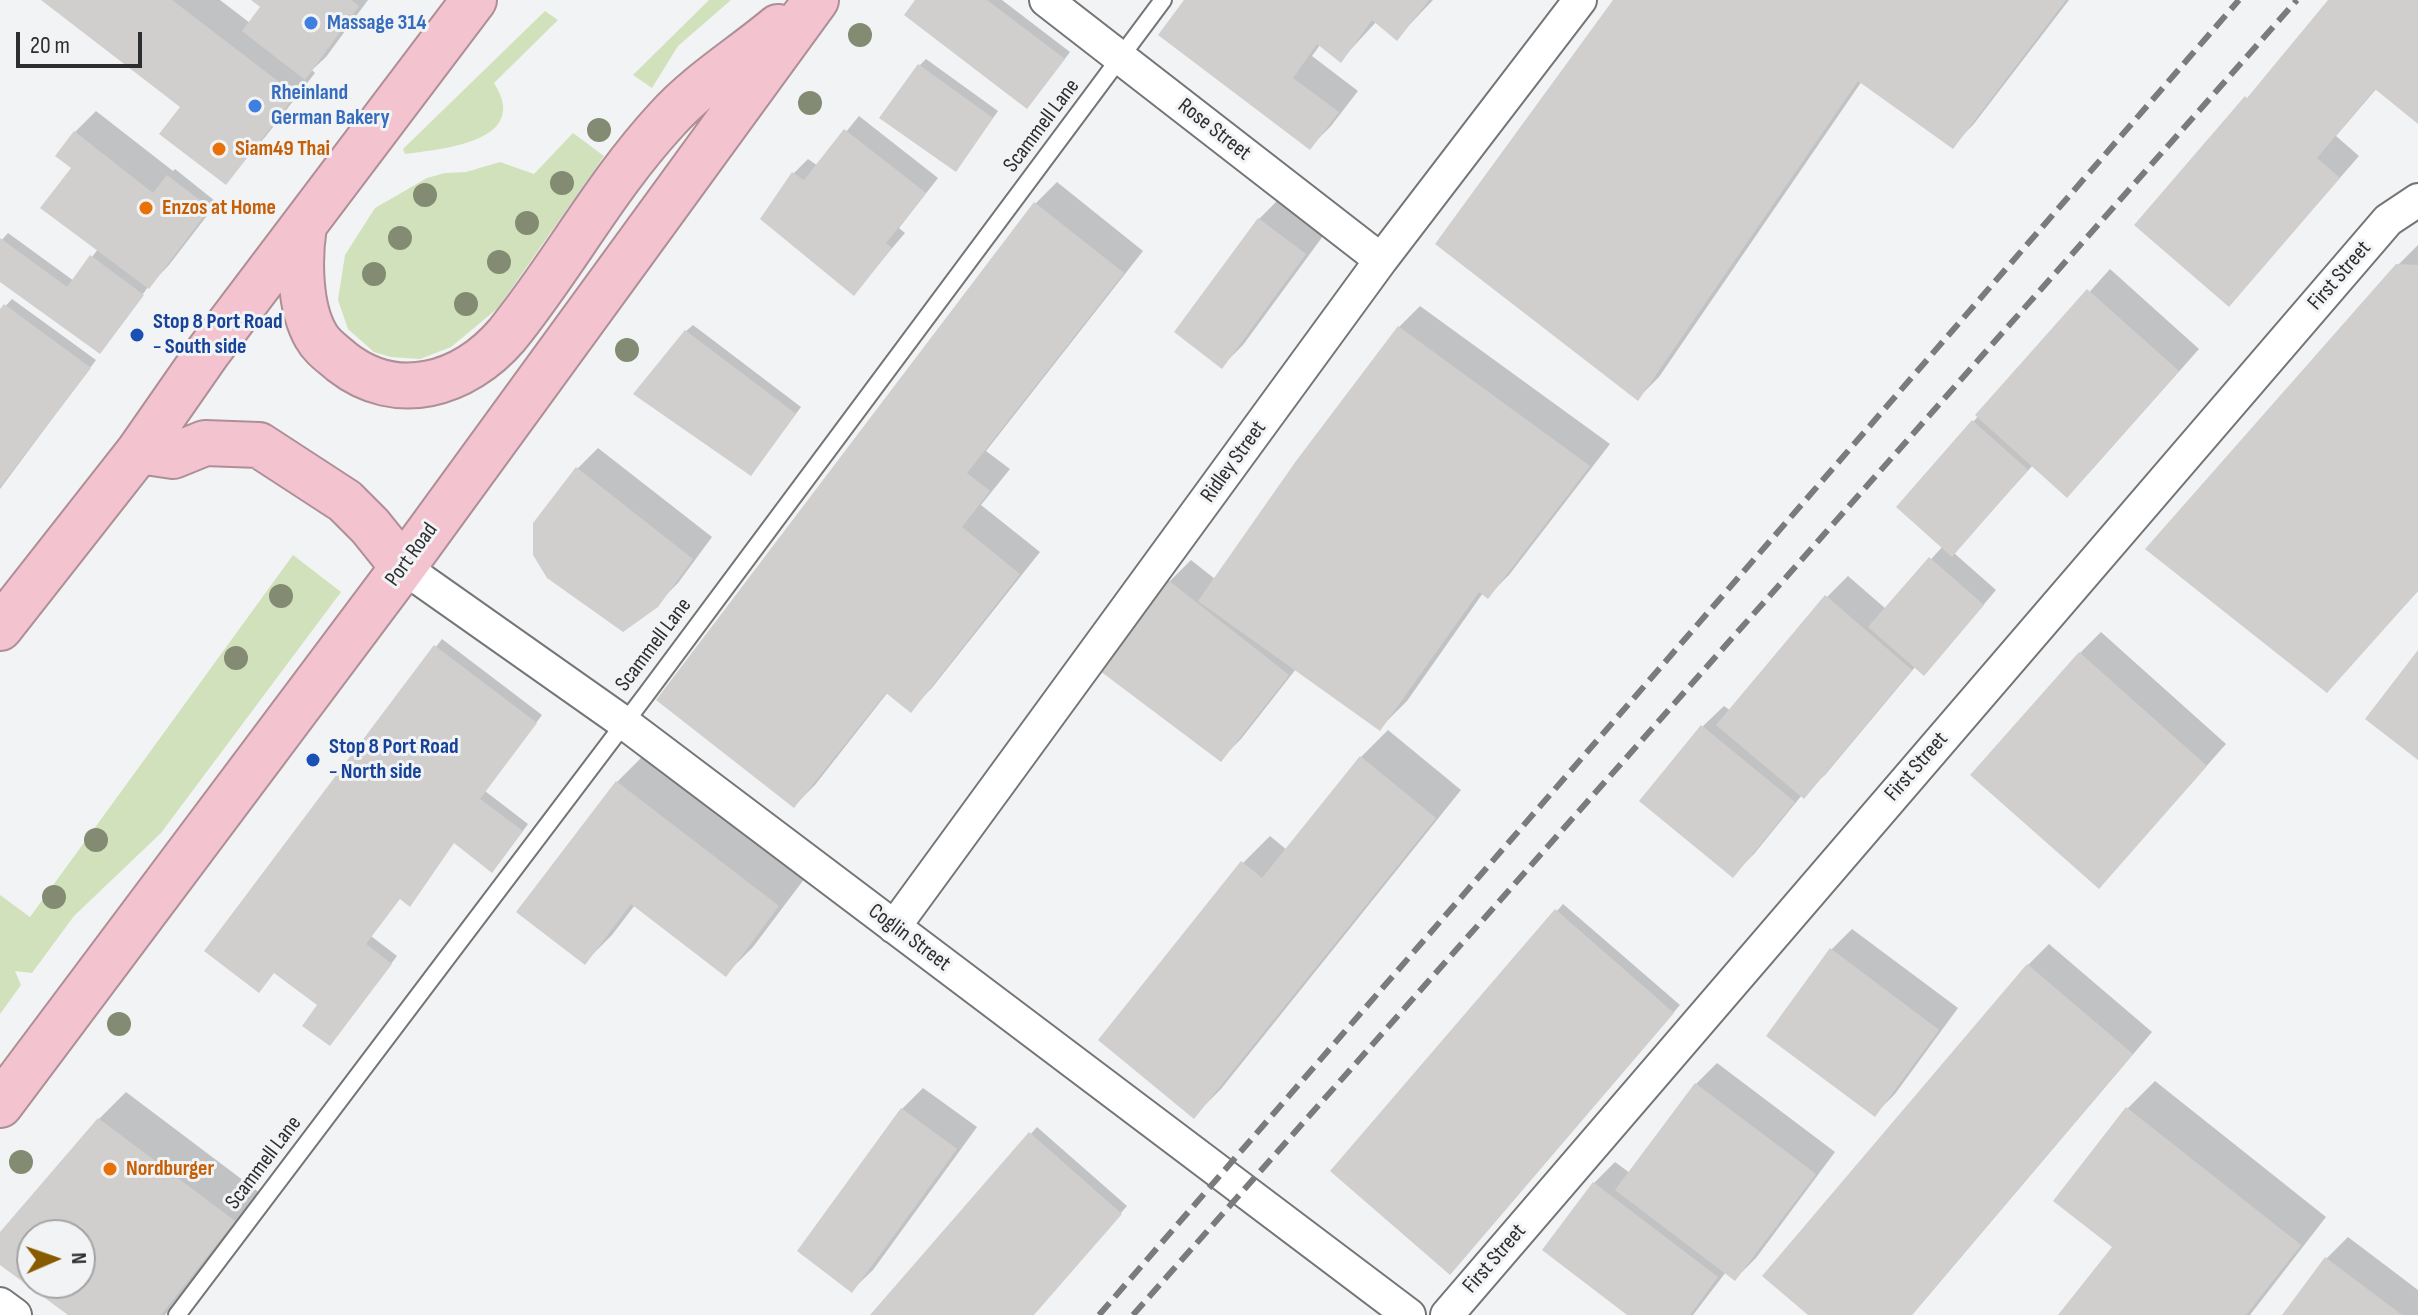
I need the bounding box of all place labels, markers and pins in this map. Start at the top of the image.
place label: Massage 314 [327,10,426,36]
marker: Massage 314 [302,14,320,32]
place label: Rheinland German Bakery [271,80,390,132]
marker: Rheinland German Bakery [246,97,264,115]
place label: Siam49 Thai [235,136,330,162]
marker: Siam49 Thai [210,140,228,158]
place label: Enzos at Home [162,195,276,221]
marker: Enzos at Home [137,199,155,217]
place label: Stop 8 Port Road - South side [153,309,283,360]
marker: Stop 8 Port Road - South side [128,326,146,344]
place label: Stop 8 Port Road - North side [329,734,459,786]
marker: Stop 8 Port Road - North side [304,751,322,769]
place label: Nordburger [126,1156,214,1182]
marker: Nordburger [101,1160,119,1178]

